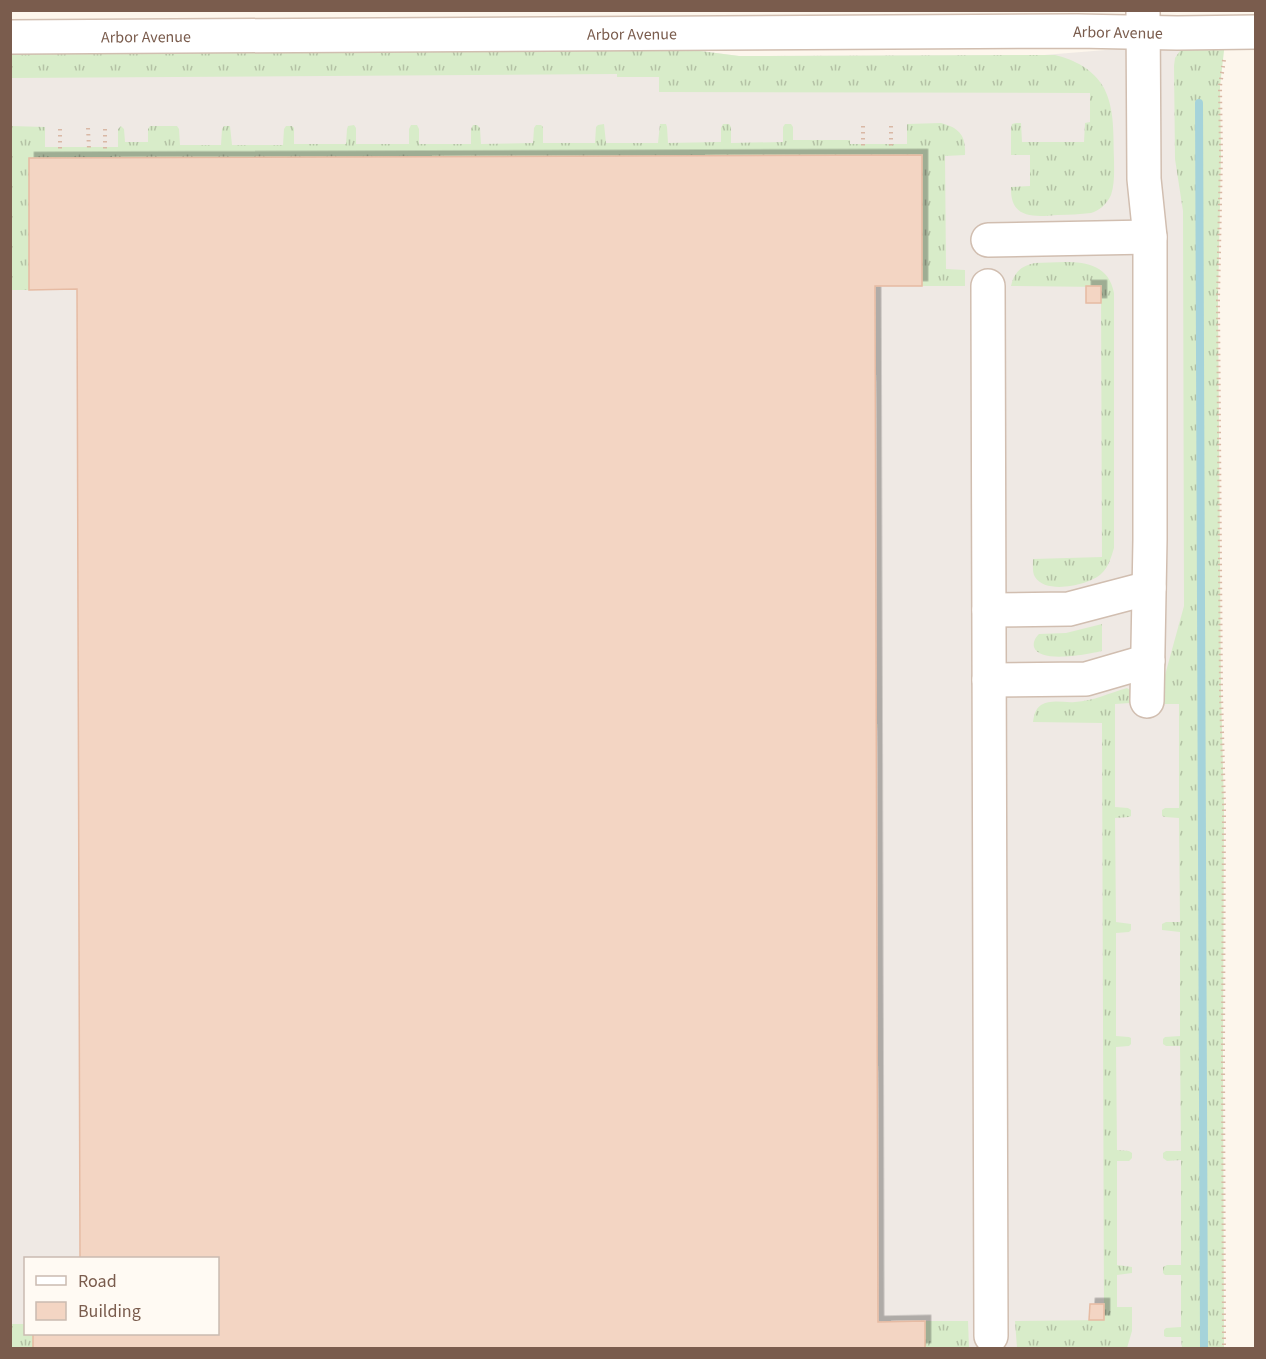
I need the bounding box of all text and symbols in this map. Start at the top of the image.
street label: Arbor Avenue [1073,21,1163,45]
street label: Arbor Avenue [587,23,677,46]
street label: Arbor Avenue [101,26,191,48]
legend [24,1257,219,1335]
text: Road [78,1269,117,1294]
text: Building [78,1299,141,1324]

